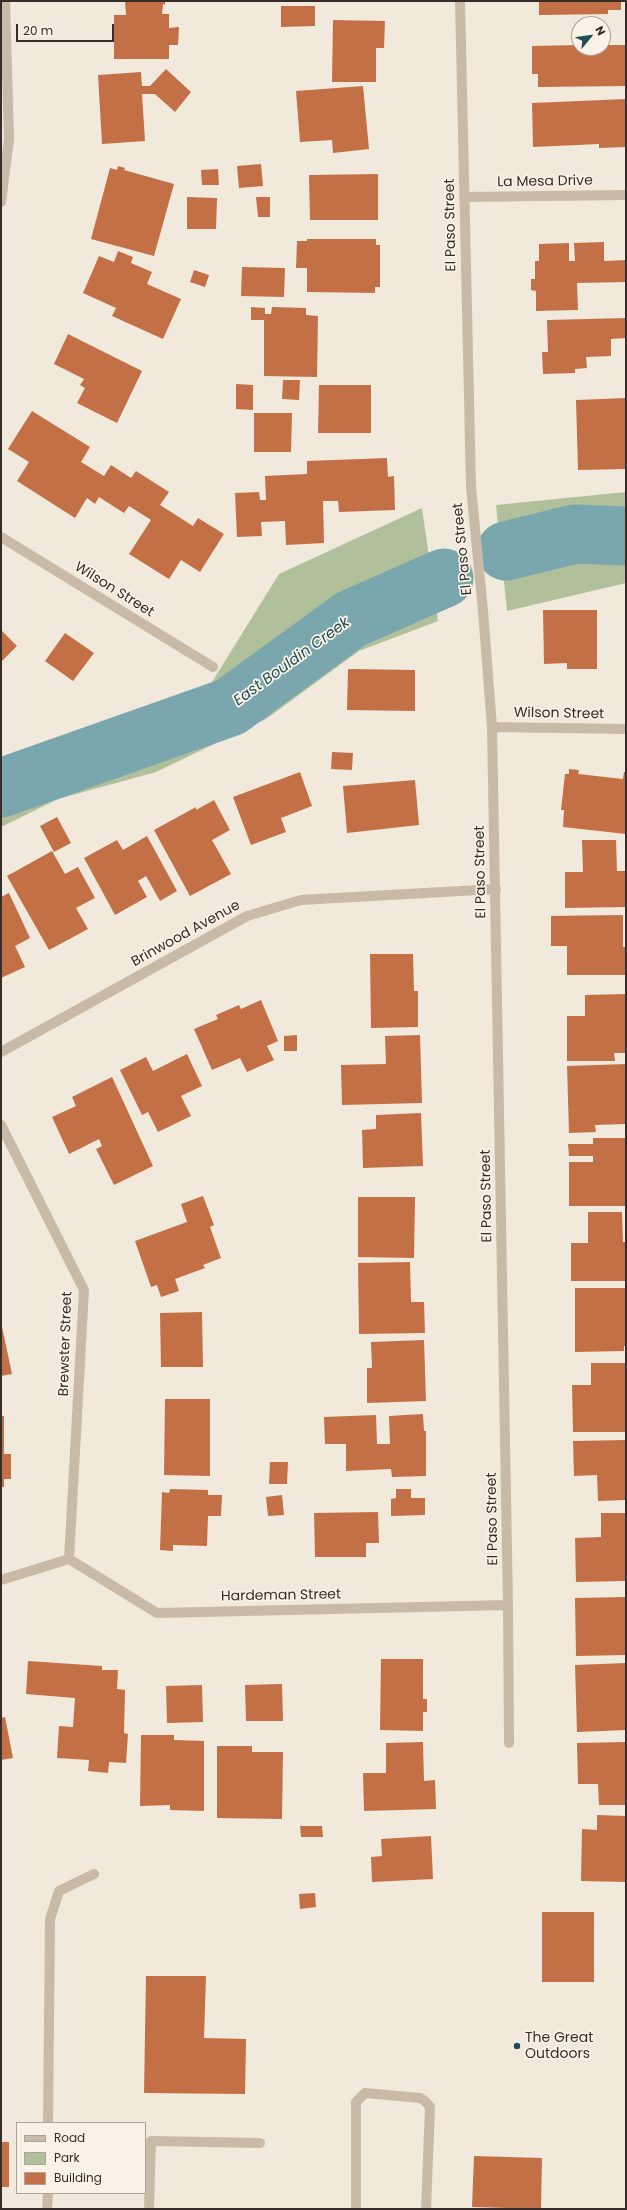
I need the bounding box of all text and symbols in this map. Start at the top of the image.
scale bar [18,16,116,42]
north arrow [571,16,611,56]
text: 20 m [23,22,53,39]
text: N [592,23,610,38]
street label: La Mesa Drive [497,173,593,191]
street label: El Paso Street [442,178,460,272]
street label: El Paso Street [450,502,476,596]
street label: Wilson Street [71,559,157,621]
water label: East Bouldin Creek [230,614,354,710]
street label: Wilson Street [514,705,604,723]
street label: El Paso Street [472,825,490,919]
street label: Brinwood Avenue [129,897,243,971]
street label: El Paso Street [478,1149,496,1243]
street label: Brewster Street [56,1291,76,1397]
street label: El Paso Street [484,1472,502,1566]
street label: Hardeman Street [221,1587,341,1605]
place label: The Great Outdoors [525,2030,593,2062]
marker: The Great Outdoors [512,2041,522,2051]
legend [16,2122,146,2194]
text: Road [54,2129,85,2146]
text: Park [54,2149,80,2166]
text: Building [54,2169,102,2186]

